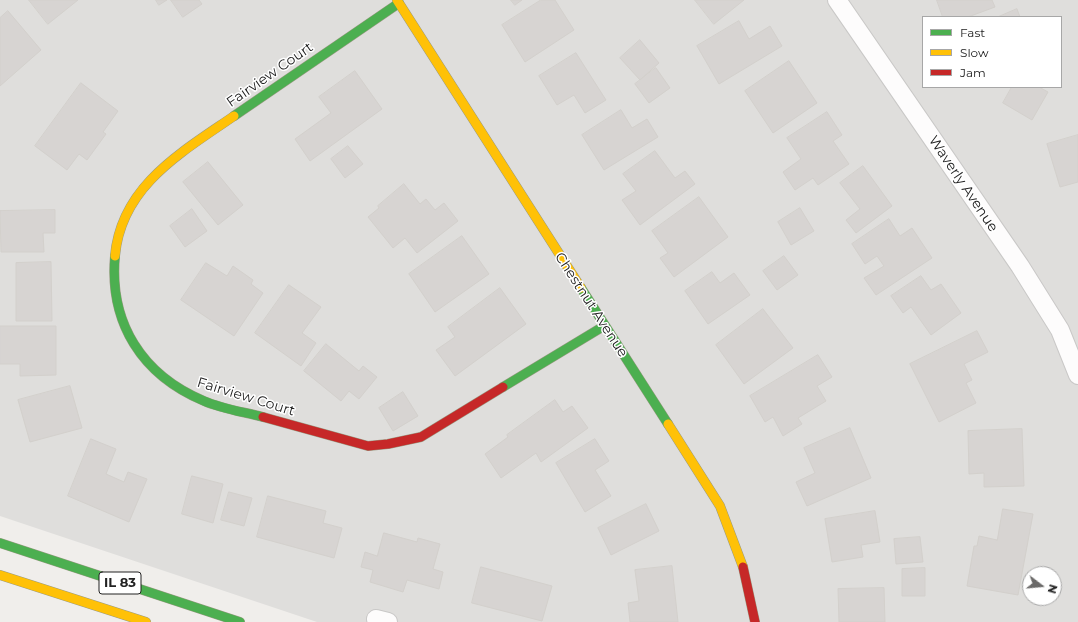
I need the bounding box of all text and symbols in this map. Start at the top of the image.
legend [922,16,1062,88]
text: Fast [960,25,985,40]
street label: Fairview Court [224,39,316,111]
text: Slow [960,45,989,60]
text: Jam [960,65,986,80]
street label: Waverly Avenue [925,133,1001,235]
street label: Chestnut Avenue [551,250,631,360]
street label: Fairview Court [195,374,297,420]
north arrow [1022,566,1062,606]
road number: IL 83 [99,572,141,594]
text: N [1045,583,1061,595]

